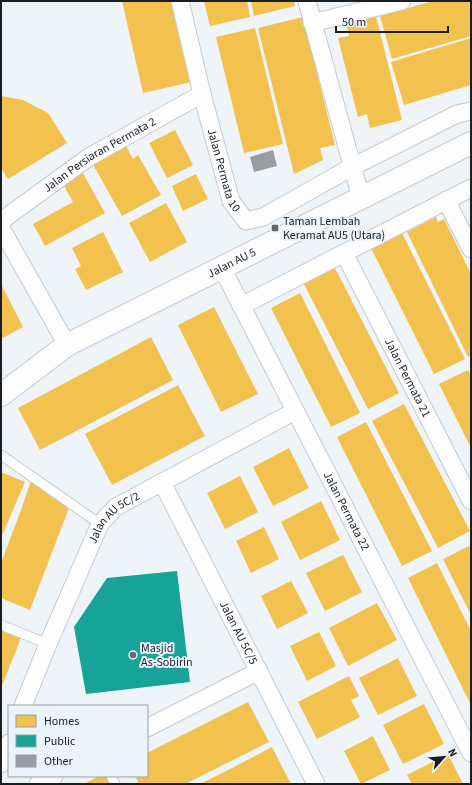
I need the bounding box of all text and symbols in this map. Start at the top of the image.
scale bar [336,8,448,34]
text: 50 m [342,14,366,31]
street label: Jalan Persiaran Permata 2 [40,113,159,196]
street label: Jalan Permata 10 [203,127,245,216]
place label: Taman Lembah Keramat AU5 (Utara) [283,213,385,244]
marker: Taman Lembah Keramat AU5 (Utara) [270,223,280,233]
street label: Jalan AU 5 [205,243,259,282]
street label: Jalan Permata 21 [381,335,435,420]
street label: Jalan Permata 22 [319,468,374,553]
street label: Jalan AU 5C/2 [84,487,143,546]
street label: Jalan AU 5C/5 [215,598,262,667]
place label: Masjid As-Sobirin [141,640,193,671]
marker: Masjid As-Sobirin [128,650,138,660]
legend [8,705,148,777]
text: Homes [44,713,79,730]
text: Public [44,733,76,750]
north arrow [424,737,464,777]
text: N [444,746,461,759]
text: Other [44,753,74,770]

